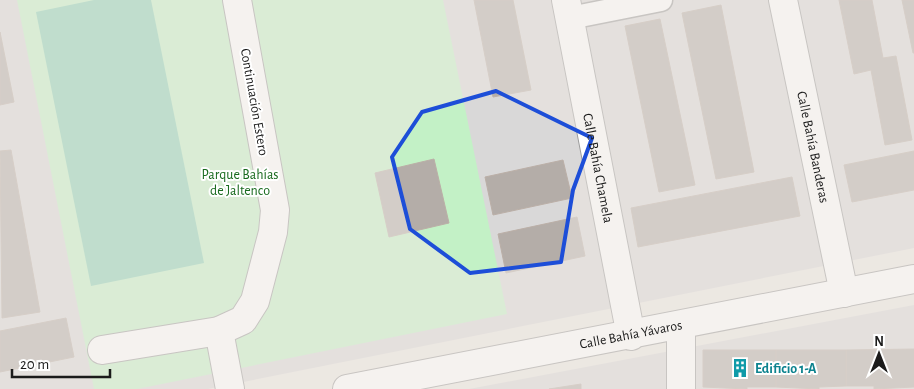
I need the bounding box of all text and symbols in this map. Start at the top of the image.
street label: Continuación Estero [238,47,270,157]
street label: Calle Bahía Banderas [794,90,831,204]
street label: Calle Bahía Chamela [580,112,615,225]
park label: Parque Bahías de Jaltenco [201,168,279,198]
street label: Calle Bahía Yávaros [578,318,683,352]
north arrow [854,329,904,379]
text: N [874,335,884,349]
scale bar [12,346,110,378]
text: 20 m [20,357,49,372]
building icon: Edificio 1-A [729,357,751,379]
place label: Edificio 1-A [755,362,817,376]

